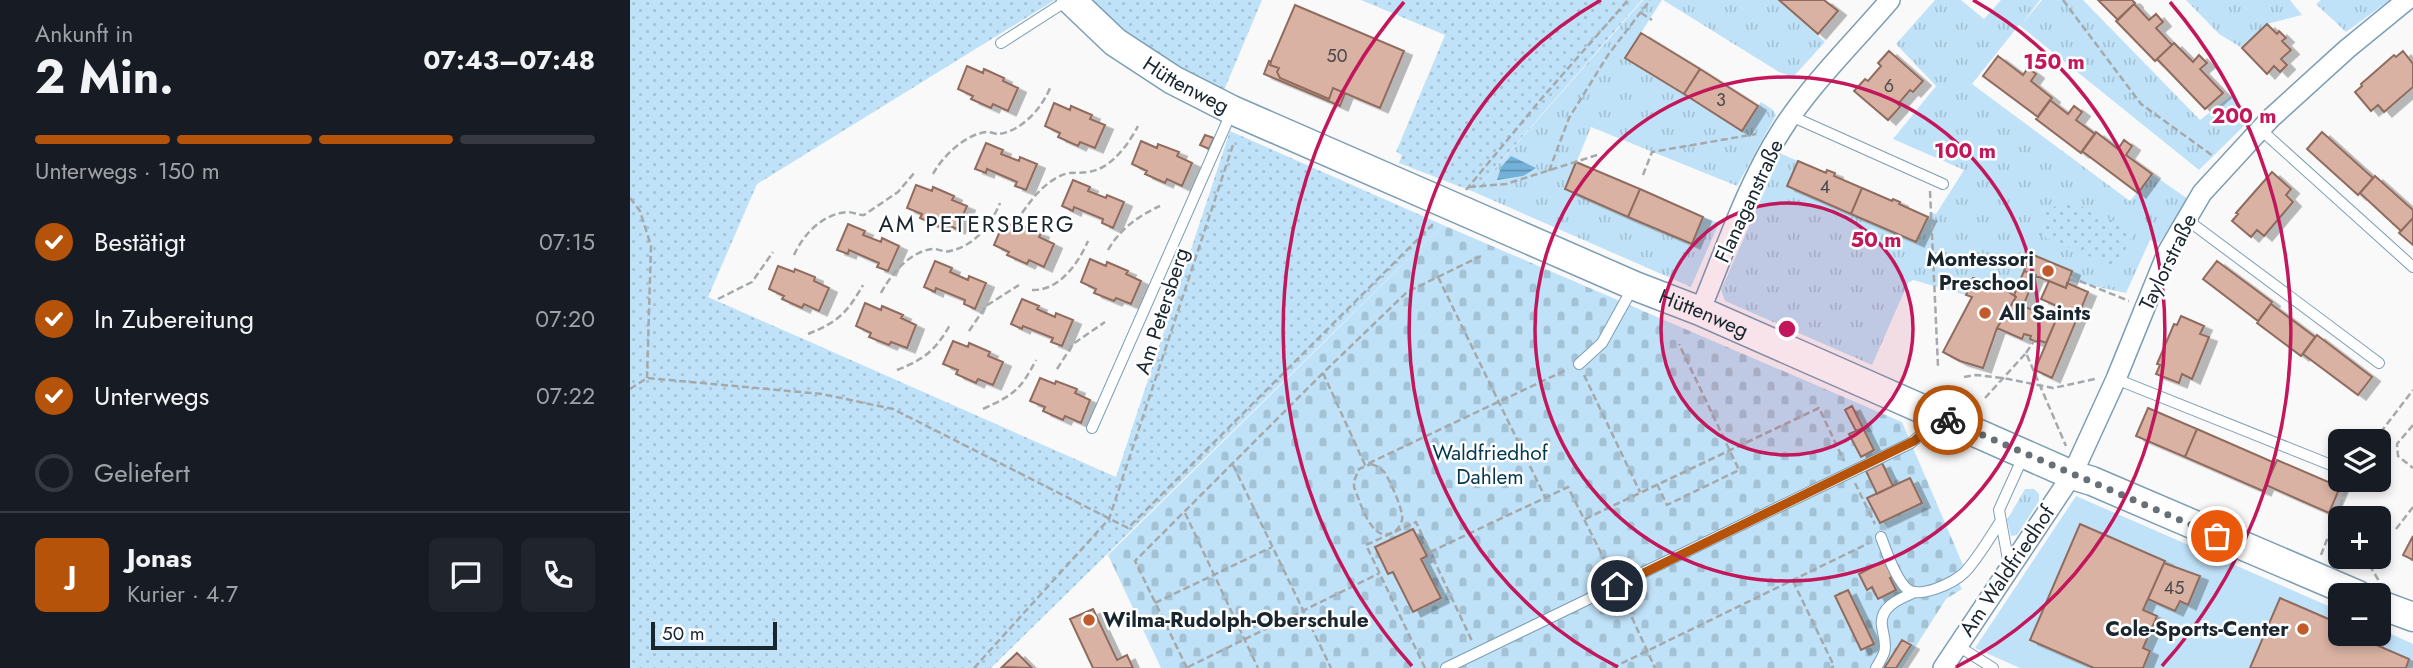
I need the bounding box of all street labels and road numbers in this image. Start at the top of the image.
street label: Hüttenweg [1137,49,1234,121]
street label: Flanaganstraße [1707,134,1791,268]
street label: Taylorstraße [2132,209,2204,315]
street label: Am Petersberg [1127,244,1197,378]
street label: Hüttenweg [1654,282,1753,346]
street label: Am Waldfriedhof [1952,499,2063,642]

